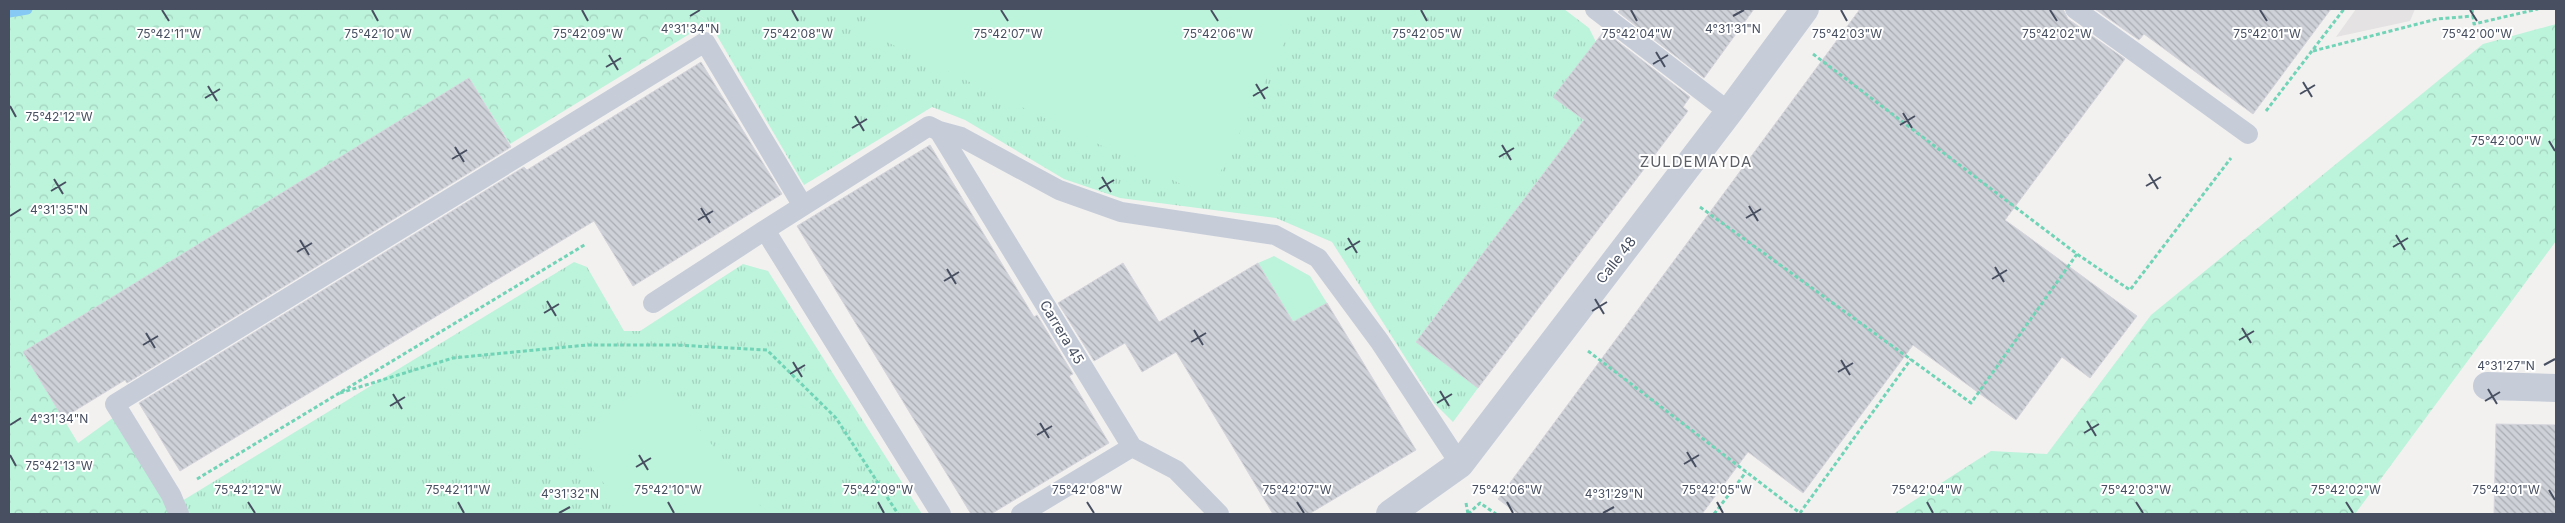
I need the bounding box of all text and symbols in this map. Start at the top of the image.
text: 4°31'34"N [661,21,719,36]
text: 4°31'31"N [1705,21,1761,36]
text: 75°42'11"W [137,26,202,41]
text: 75°42'10"W [344,26,412,41]
text: 75°42'09"W [553,26,623,41]
text: 75°42'08"W [763,26,833,41]
text: 75°42'07"W [973,26,1043,41]
text: 75°42'06"W [1183,26,1253,41]
text: 75°42'05"W [1392,26,1462,41]
text: 75°42'04"W [1602,26,1672,41]
text: 75°42'03"W [1812,26,1882,41]
text: 75°42'02"W [2022,26,2092,41]
text: 75°42'01"W [2233,26,2301,41]
text: 75°42'00"W [2442,26,2512,41]
text: 75°42'12"W [25,109,93,124]
text: 75°42'00"W [2471,133,2541,148]
district label: ZULDEMAYDA [1640,152,1752,171]
text: 4°31'35"N [30,202,88,217]
street label: Calle 48 [1592,233,1639,286]
street label: Carrera 45 [1037,297,1088,367]
text: 4°31'27"N [2477,358,2535,373]
text: 4°31'34"N [30,411,88,426]
text: 75°42'13"W [25,458,93,473]
text: 75°42'12"W [214,482,282,497]
text: 75°42'11"W [426,482,491,497]
text: 75°42'10"W [634,482,702,497]
text: 75°42'09"W [843,482,913,497]
text: 75°42'08"W [1052,482,1122,497]
text: 75°42'07"W [1262,482,1332,497]
text: 75°42'06"W [1472,482,1542,497]
text: 75°42'05"W [1682,482,1752,497]
text: 75°42'04"W [1892,482,1962,497]
text: 75°42'03"W [2101,482,2171,497]
text: 75°42'02"W [2311,482,2381,497]
text: 75°42'01"W [2472,482,2540,497]
text: 4°31'32"N [541,486,599,501]
text: 4°31'29"N [1585,486,1643,501]

